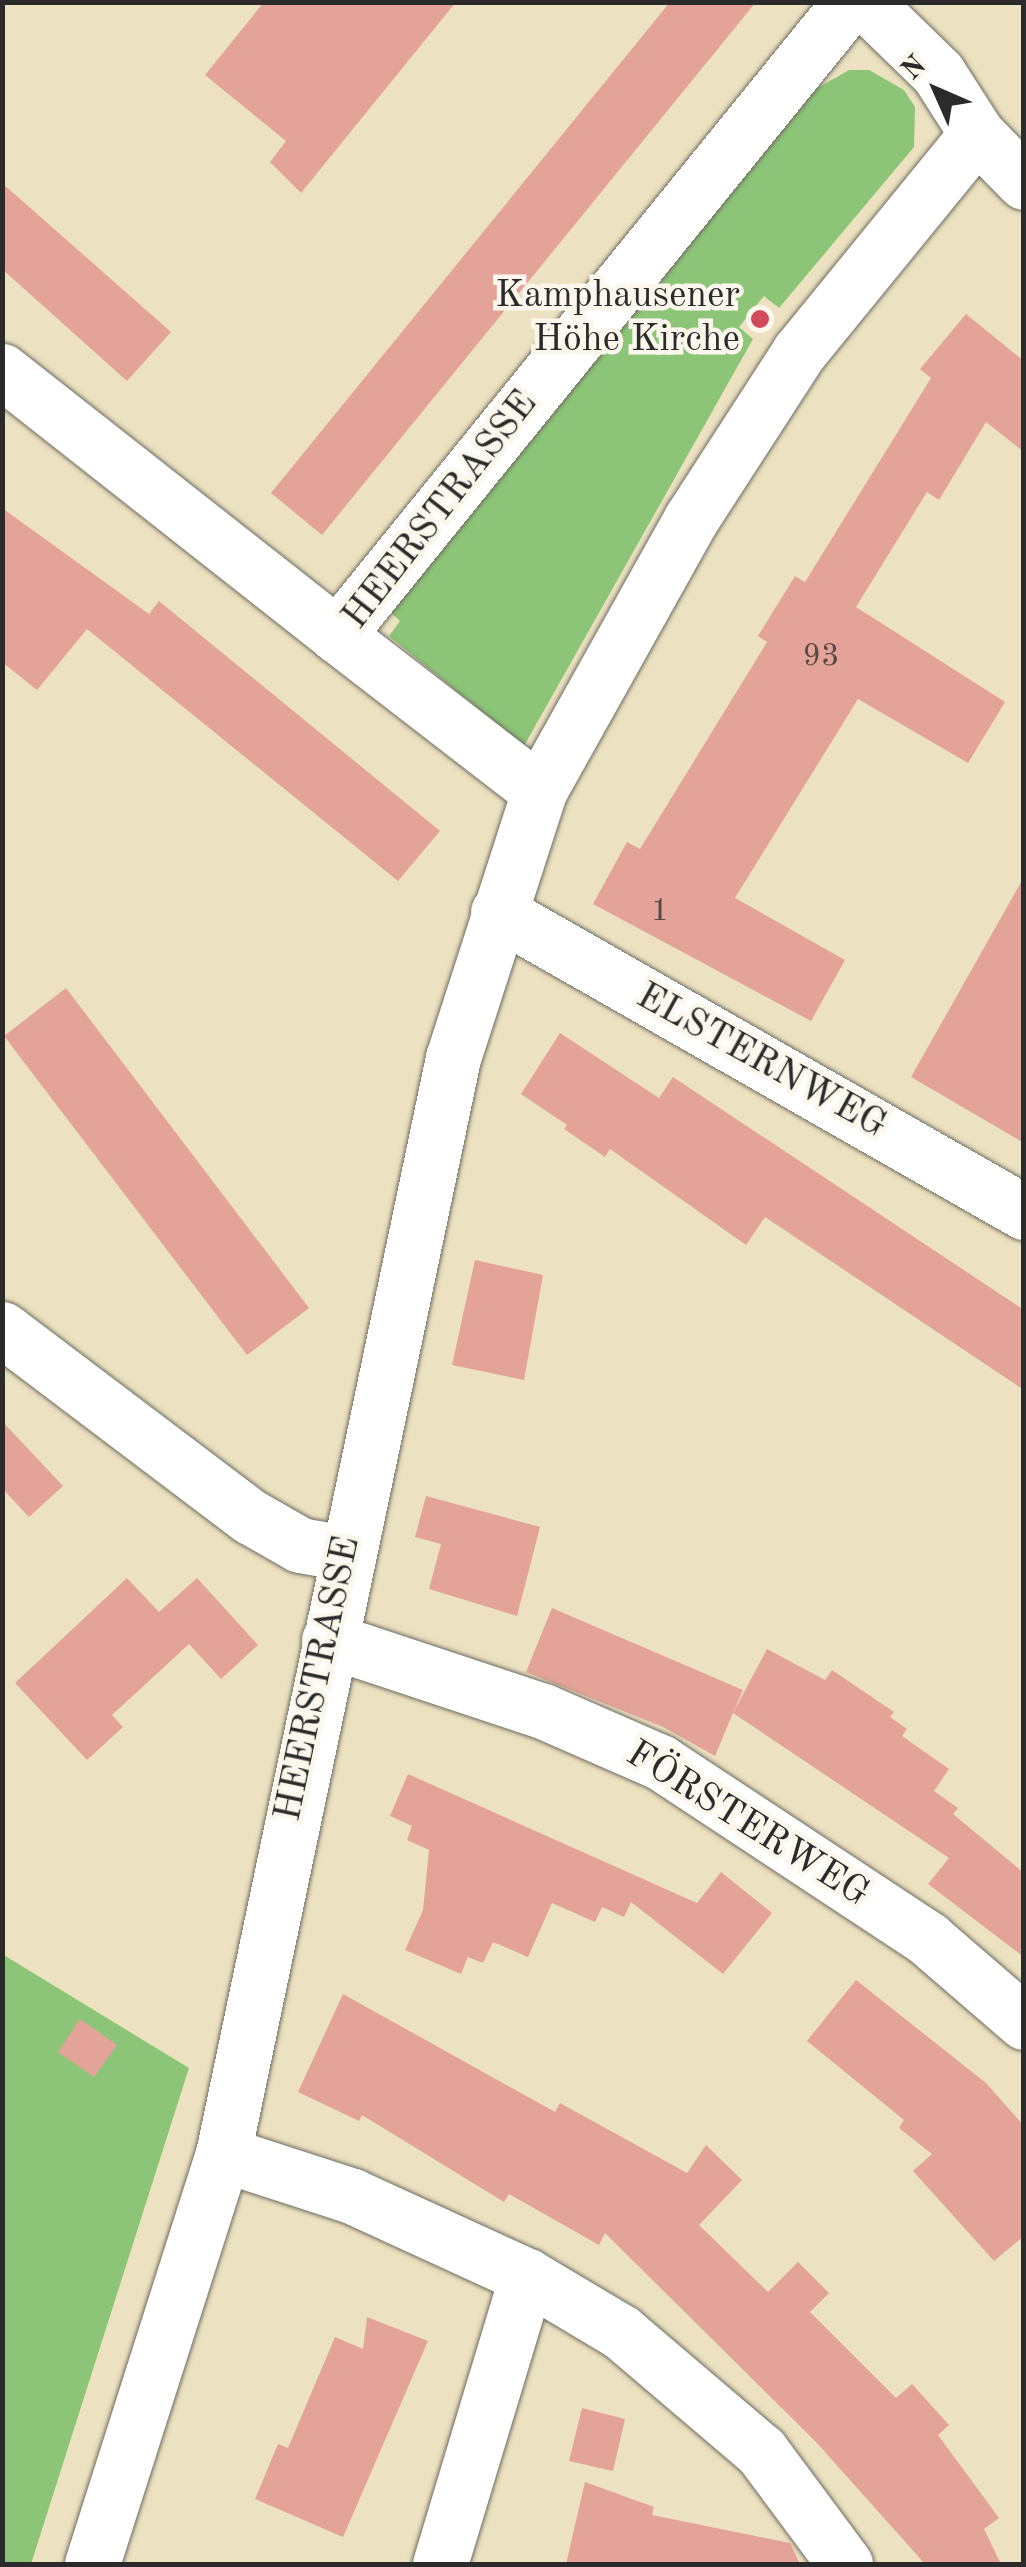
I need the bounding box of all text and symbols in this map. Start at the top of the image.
north arrow [886,40,986,140]
text: N [897,51,932,86]
place label: Kamphausener Höhe Kirche [495,274,740,363]
marker: Kamphausener Höhe Kirche [749,308,771,330]
street label: HEERSTRASSE [334,383,548,639]
house number: 93 [802,638,840,676]
house number: 1 [651,893,669,931]
street label: ELSTERNWEG [628,974,894,1150]
street label: HEERSTRASSE [267,1532,371,1826]
street label: FÖRSTERWEG [617,1732,877,1918]

